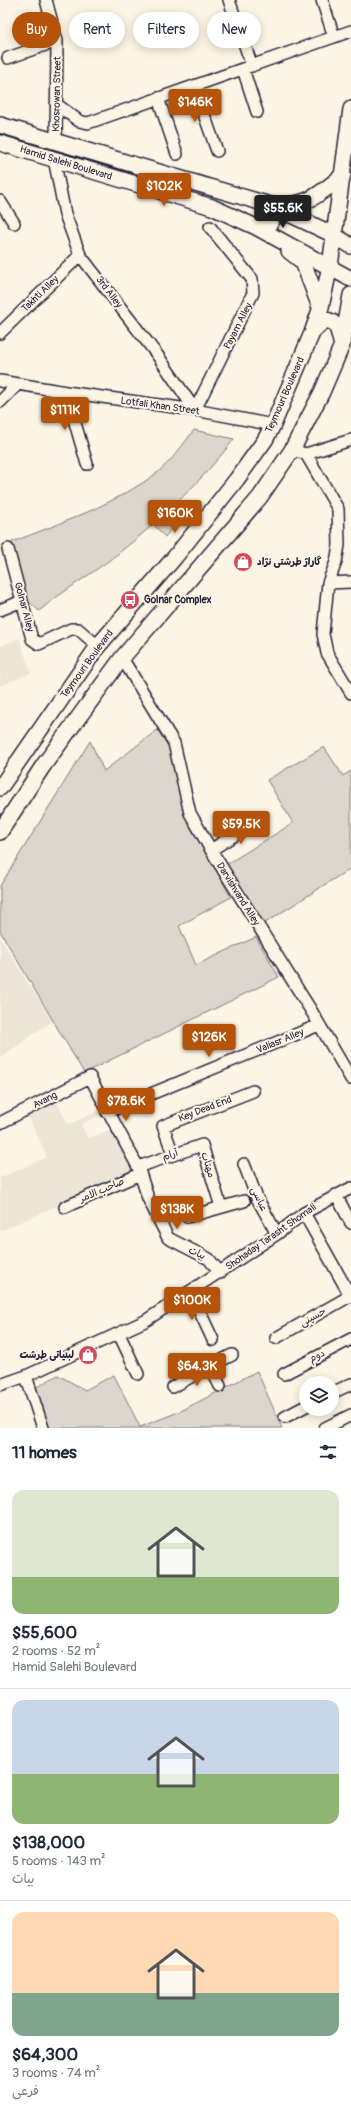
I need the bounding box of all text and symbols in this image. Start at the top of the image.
chip: Buy [12,12,61,48]
chip: Rent [69,12,125,48]
chip: Filters [133,12,199,48]
chip: New [207,12,261,48]
street label: Khosrowan Street [50,55,64,132]
pin: $146K [167,89,223,123]
text: $146K [177,94,213,110]
street label: Hamid Salehi Boulevard [18,143,114,183]
pin: $102K [136,173,192,207]
text: $102K [146,178,182,194]
pin: $55.6K [250,195,316,229]
text: $55.6K [263,200,303,216]
street label: Takhti Alley [19,273,62,315]
street label: 3rd Alley [93,274,125,311]
street label: Payam Alley [221,300,255,351]
street label: Teymouri Boulevard [263,355,307,435]
street label: Lotfali Khan Street [120,395,201,418]
pin: $111K [37,397,93,431]
text: $111K [50,402,80,418]
pin: $160K [147,500,203,534]
text: $160K [157,505,193,521]
shop icon: گاراژ طرشتی نژاد [232,551,254,573]
place label: گاراژ طرشتی نژاد [257,555,322,568]
street label: Golnar Alley [12,581,37,634]
bus stop icon: Golnar Complex [119,589,141,611]
place label: Golnar Complex [144,594,212,606]
street label: Teymouri Boulevard [58,627,116,701]
pin: $59.5K [208,811,274,845]
text: $59.5K [222,816,260,832]
street label: Darvishvand Alley [214,860,263,928]
pin: $126K [181,1024,237,1058]
street label: Valiasr Alley [255,1026,306,1056]
text: $126K [192,1029,226,1045]
pin: $78.6K [93,1088,159,1122]
street label: Avang [31,1089,59,1111]
text: $78.6K [107,1093,145,1109]
street label: Key Dead End [177,1093,233,1125]
street label: آرام [160,1147,180,1164]
street label: مهتاب [198,1151,218,1179]
street label: صاحب الامر [77,1175,126,1205]
street label: عباسی [247,1185,270,1214]
pin: $138K [149,1196,205,1230]
text: $138K [160,1201,194,1217]
street label: Shohaday Tarasht Shomali [223,1201,319,1273]
street label: بیات [187,1244,208,1262]
pin: $100K [164,1287,220,1321]
text: $100K [173,1292,211,1308]
street label: حسینی [298,1305,329,1330]
shop icon: لبنیاتی طرشت [77,1344,99,1366]
street label: دوم [307,1347,328,1367]
place label: لبنیاتی طرشت [20,1349,74,1361]
pin: $64.3K [164,1353,230,1387]
text: $64.3K [177,1358,217,1374]
map controls [299,1376,339,1416]
button: layers [299,1376,339,1416]
icon: filters [317,1441,339,1463]
text: 11 homes [12,1442,77,1463]
icon: home [140,1516,212,1588]
text: $55,600 [12,1622,77,1643]
text: 2 rooms · 52 m² [12,1643,100,1659]
text: Hamid Salehi Boulevard [12,1659,137,1675]
icon: home [140,1726,212,1798]
text: $138,000 [12,1832,85,1853]
text: 5 rooms · 143 m² [12,1853,106,1869]
text: بیات [12,1871,35,1887]
icon: home [140,1938,212,2010]
text: $64,300 [12,2044,78,2065]
text: 3 rooms · 74 m² [12,2065,100,2081]
text: فرعی [12,2083,39,2099]

